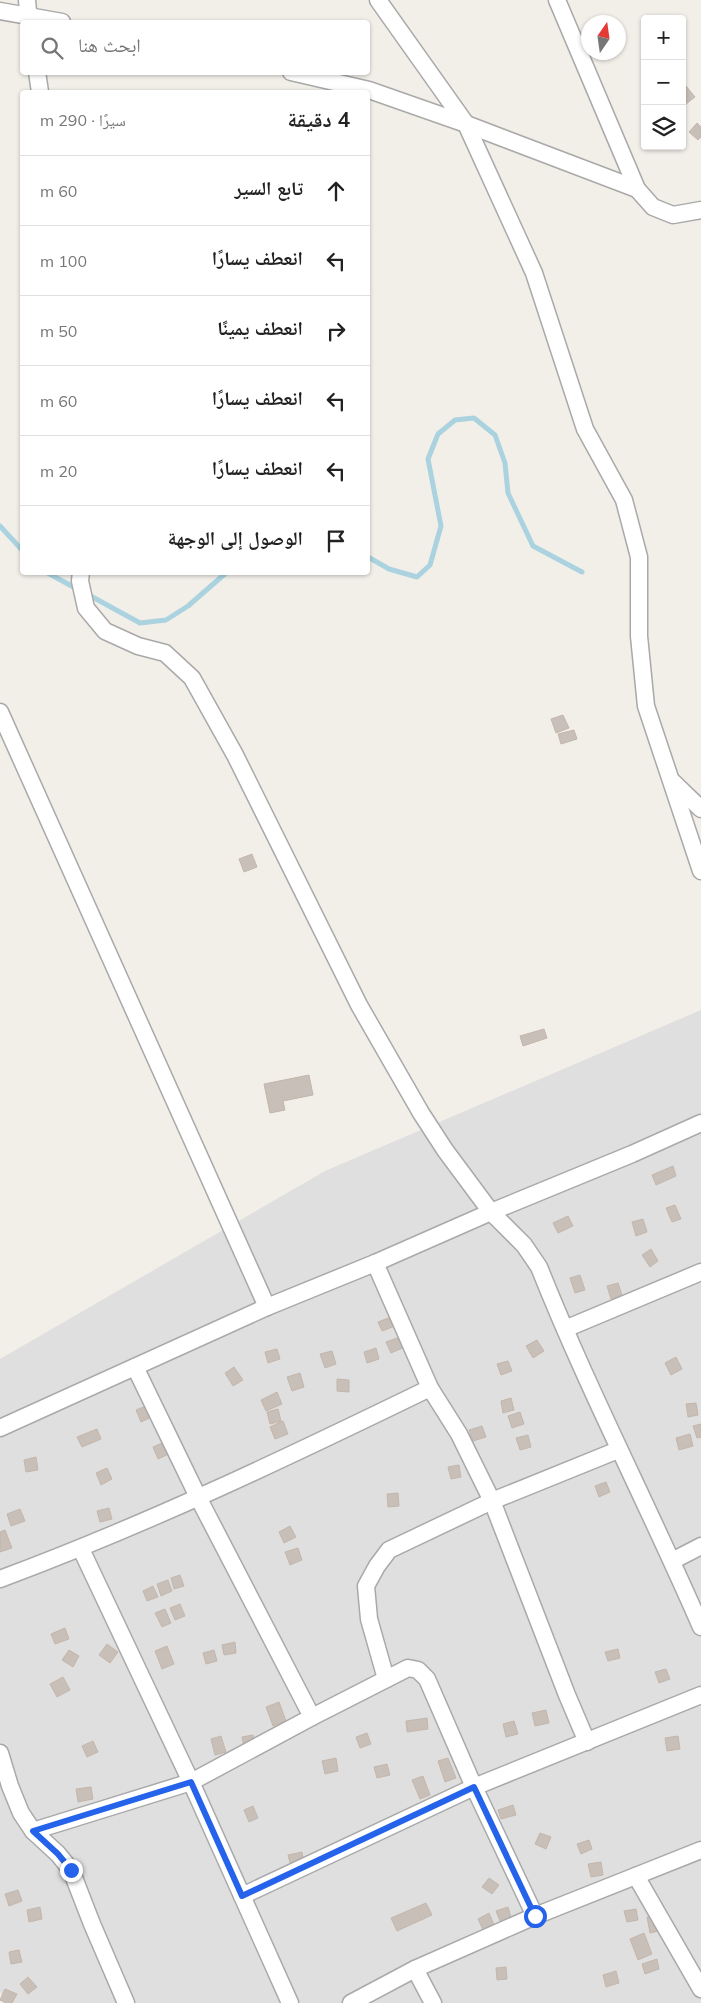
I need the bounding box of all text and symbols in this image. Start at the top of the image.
north arrow [581,15,626,60]
map controls [641,15,686,150]
button: + [641,15,686,60]
search box [20,20,370,75]
text: ابحث هنا [78,33,141,57]
icon: search [38,34,66,62]
button: − [641,60,686,105]
button: layers [641,105,686,150]
text: 4 دقيقة [288,106,350,132]
text: سيرًا · 290 m [40,110,126,130]
text: تابع السير [234,176,303,200]
icon: ahead [322,177,350,205]
text: 60 m [40,181,77,201]
text: انعطف يسارًا [212,246,303,270]
icon: left [322,247,350,275]
text: 100 m [40,251,87,271]
text: انعطف يمينًا [217,316,303,340]
icon: right [322,317,350,345]
text: 50 m [40,321,77,341]
text: انعطف يسارًا [212,386,303,410]
icon: left [322,387,350,415]
text: 60 m [40,391,77,411]
text: انعطف يسارًا [212,456,303,480]
icon: left [322,457,350,485]
text: 20 m [40,461,77,481]
text: الوصول إلى الوجهة [168,526,303,550]
icon: arrive [322,527,350,555]
route end [60,1859,83,1882]
route start [524,1905,547,1928]

